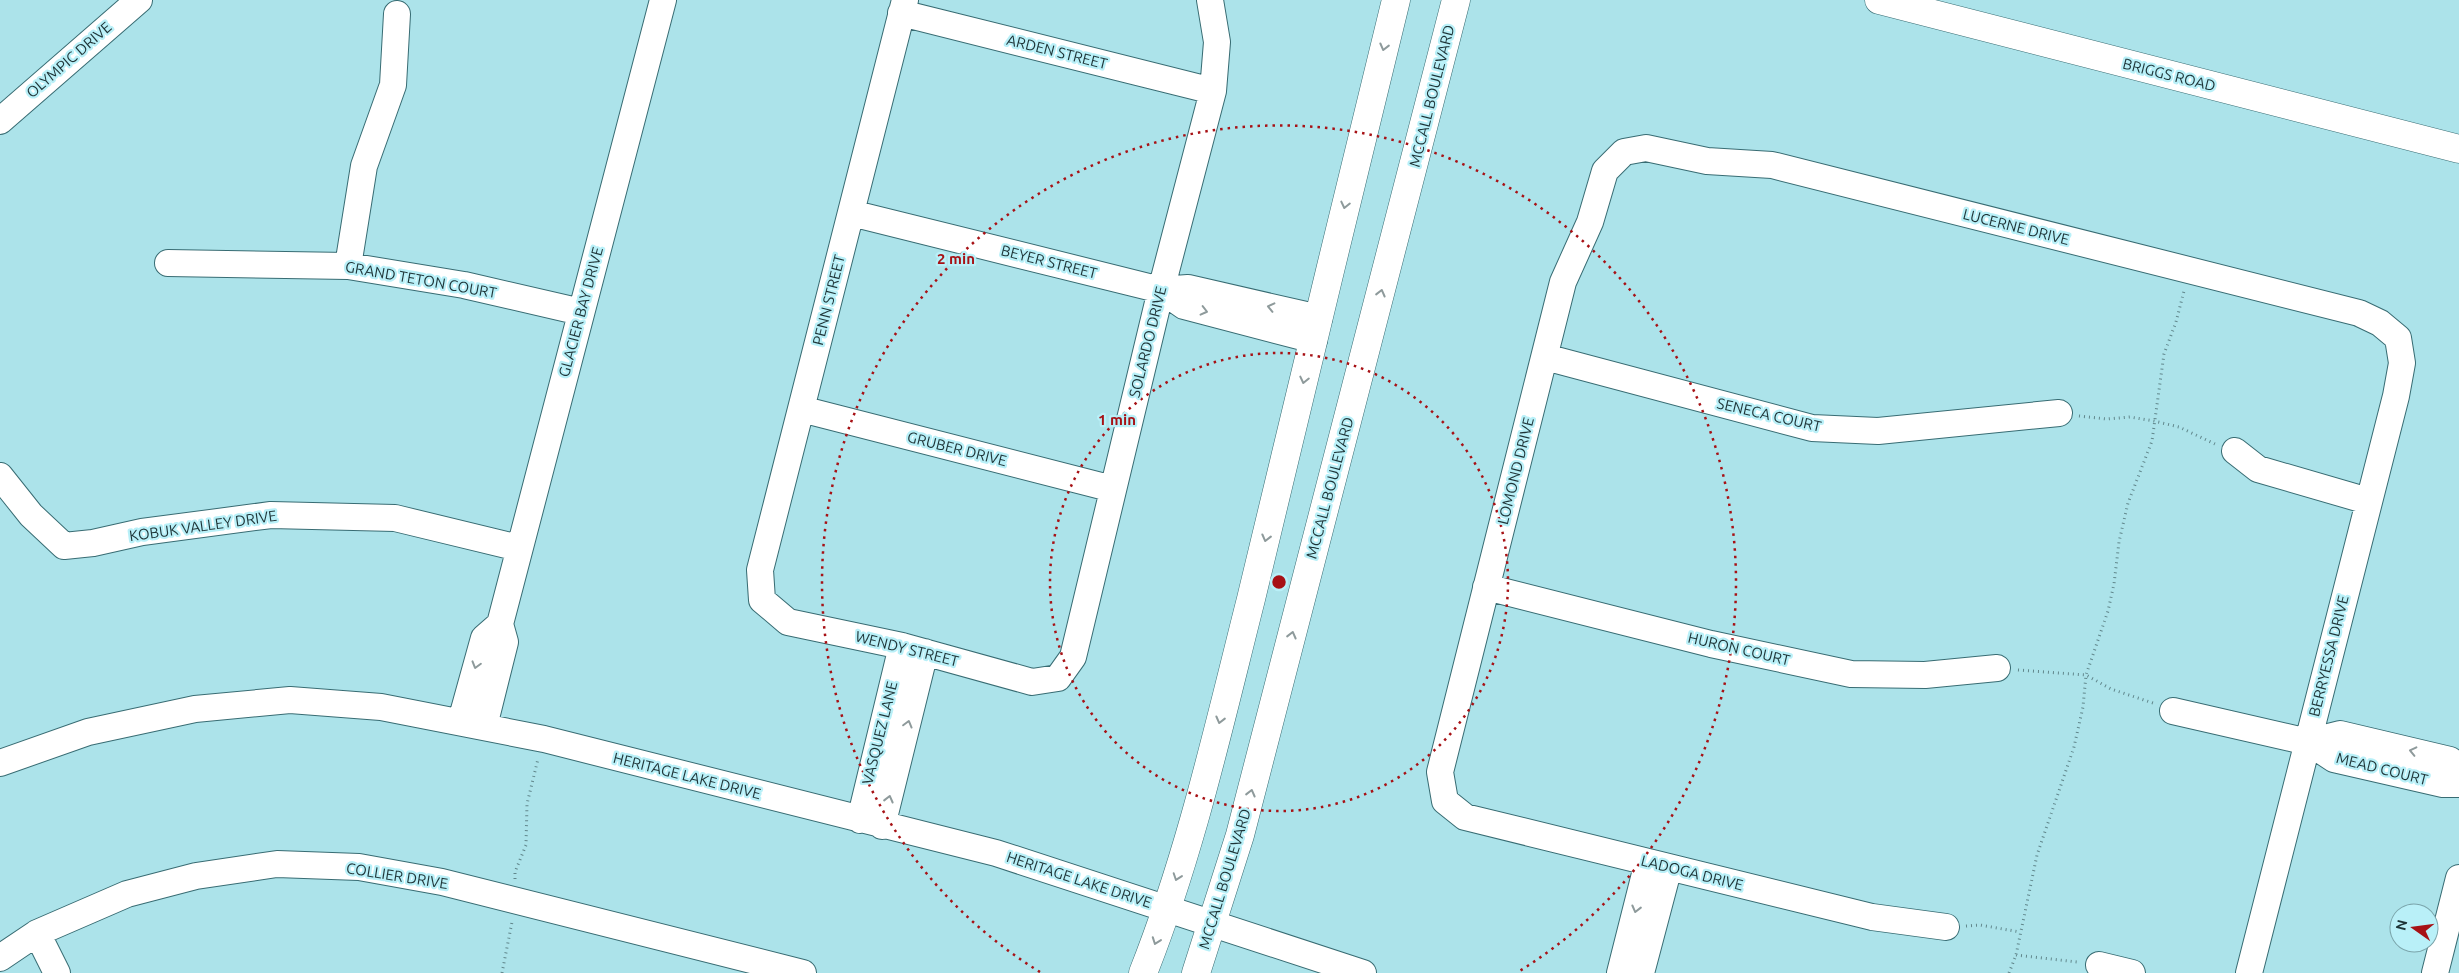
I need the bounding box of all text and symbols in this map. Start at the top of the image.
street label: OLYMPIC DRIVE [23,18,114,101]
street label: MCCALL BOULEVARD [1406,23,1457,169]
street label: ARDEN STREET [1005,31,1110,72]
one-way arrow [1379,43,1390,52]
street label: BRIGGS ROAD [2121,55,2217,94]
one-way arrow [1340,200,1351,209]
street label: LUCERNE DRIVE [1961,205,2071,248]
street label: BEYER STREET [999,241,1100,282]
street label: GLACIER BAY DRIVE [555,245,606,379]
text: 2 min [937,250,975,267]
street label: PENN STREET [809,252,848,347]
street label: GRAND TETON COURT [344,258,499,301]
street label: SOLARDO DRIVE [1125,284,1170,399]
one-way arrow [1375,289,1386,298]
one-way arrow [1267,302,1276,313]
one-way arrow [1199,305,1208,316]
one-way arrow [1299,376,1310,385]
street label: SENECA COURT [1715,394,1824,435]
text: 1 min [1098,411,1136,428]
street label: MCCALL BOULEVARD [1302,415,1357,561]
street label: LOMOND DRIVE [1494,415,1537,526]
street label: GRUBER DRIVE [906,428,1009,469]
street label: KOBUK VALLEY DRIVE [128,507,278,544]
one-way arrow [1261,534,1272,543]
centre of rings [1270,573,1288,591]
street label: BERRYESSA DRIVE [2305,594,2352,718]
street label: WENDY STREET [854,627,961,670]
street label: HURON COURT [1686,628,1793,669]
one-way arrow [1286,632,1296,640]
one-way arrow [472,660,482,668]
street label: VASQUEZ LANE [858,680,901,786]
one-way arrow [1216,715,1226,724]
one-way arrow [902,719,913,728]
one-way arrow [2410,747,2418,757]
street label: HERITAGE LAKE DRIVE [612,749,763,802]
street label: MEAD COURT [2334,749,2430,788]
one-way arrow [1245,788,1256,797]
one-way arrow [883,794,894,803]
street label: MCCALL BOULEVARD [1195,807,1254,951]
street label: HERITAGE LAKE DRIVE [1004,848,1154,911]
street label: LADOGA DRIVE [1639,852,1745,893]
street label: COLLIER DRIVE [345,859,449,892]
one-way arrow [1173,872,1183,880]
north arrow [2389,903,2439,953]
one-way arrow [1631,905,1642,914]
text: N [2392,918,2410,932]
one-way arrow [1151,936,1161,945]

